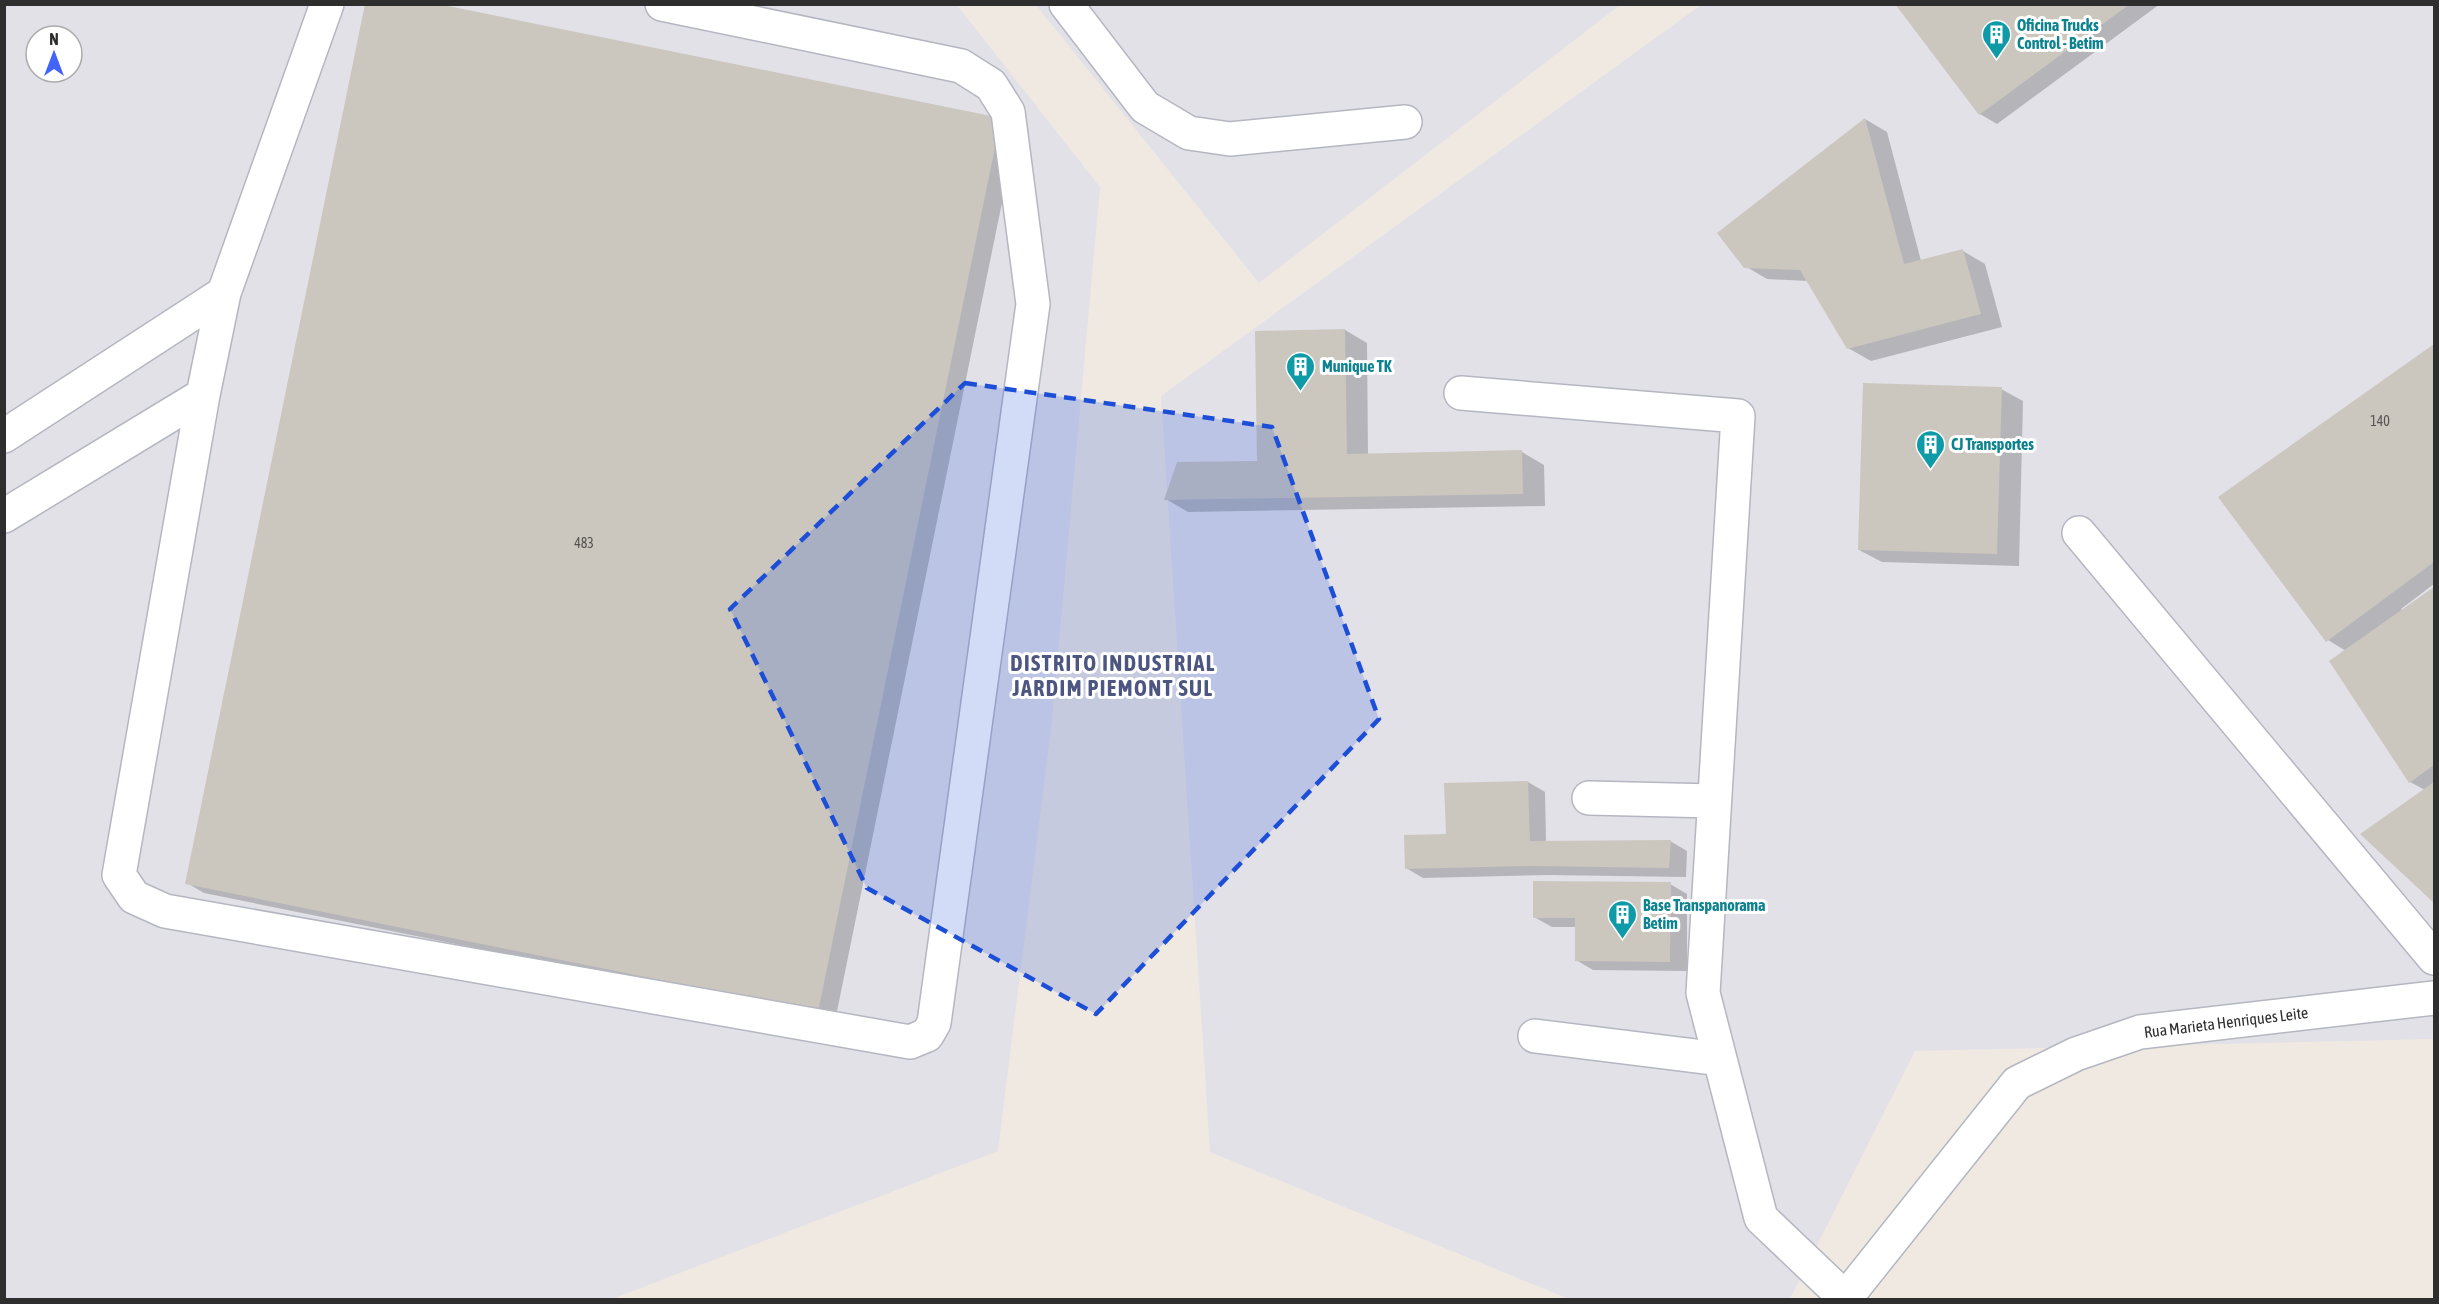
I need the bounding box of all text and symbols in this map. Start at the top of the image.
place label: Oficina Trucks Control - Betim [2017,16,2104,52]
building icon: Oficina Trucks Control - Betim [1980,18,2012,60]
north arrow [24,24,84,84]
text: N [49,30,59,48]
building icon: Munique TK [1285,350,1317,392]
place label: Munique TK [1322,357,1392,375]
house number: 140 [2370,413,2390,429]
building icon: CJ Transportes [1914,428,1946,470]
place label: CJ Transportes [1951,435,2034,453]
house number: 483 [574,535,594,551]
district label: DISTRITO INDUSTRIAL JARDIM PIEMONT SUL [1010,650,1216,701]
place label: Base Transpanorama Betim [1643,896,1766,932]
building icon: Base Transpanorama Betim [1606,898,1638,940]
street label: Rua Marieta Henriques Leite [2143,1003,2309,1042]

